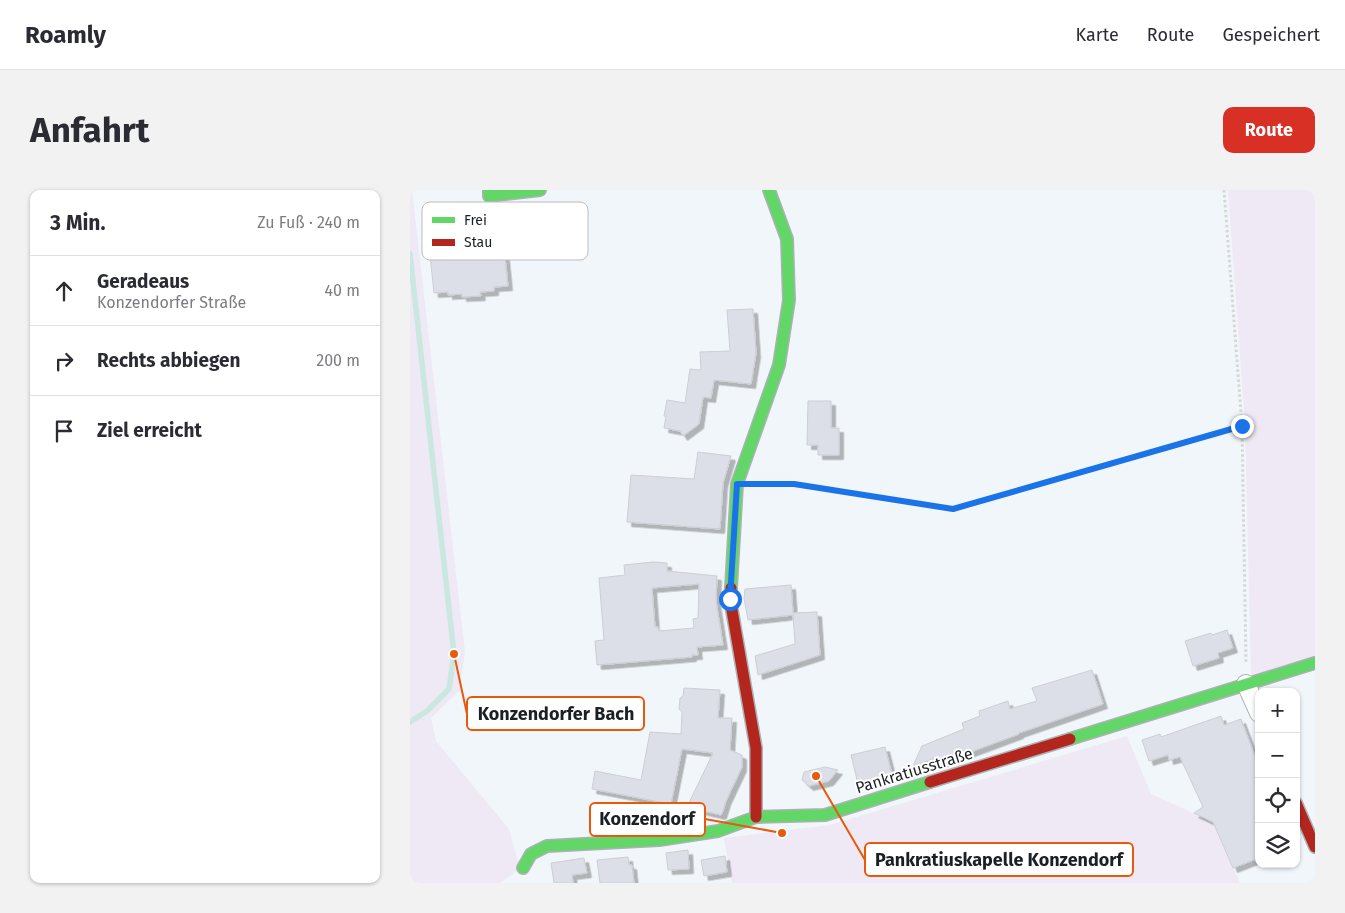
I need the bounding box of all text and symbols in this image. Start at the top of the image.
text: Roamly [25,21,106,49]
text: Karte [1076,24,1119,46]
text: Route [1147,24,1194,46]
text: Gespeichert [1222,24,1320,46]
button: Route [1223,107,1315,153]
text: Anfahrt [30,109,149,151]
legend [422,202,588,260]
text: 3 Min. [50,210,105,236]
text: Frei [464,212,487,229]
text: Zu Fuß · 240 m [257,213,360,232]
text: Stau [464,234,492,251]
text: Geradeaus [97,270,189,293]
icon: ahead [50,277,78,305]
text: 40 m [325,281,360,300]
text: Konzendorfer Straße [97,293,246,312]
icon: right [50,347,78,375]
text: Rechts abbiegen [97,349,240,372]
text: 200 m [316,351,360,370]
route end [1231,415,1254,438]
icon: arrive [50,417,78,445]
text: Ziel erreicht [97,419,202,442]
route start [719,588,742,611]
map controls [1255,688,1300,868]
button: + [1255,688,1300,733]
callout: Konzendorfer Bach [467,697,644,730]
text: Konzendorfer Bach [478,703,634,725]
button: − [1255,733,1300,778]
street label: Pankratiusstraße [853,744,975,797]
button: locate [1255,778,1300,823]
callout: Konzendorf [590,803,705,836]
text: Konzendorf [599,808,696,830]
button: layers [1255,823,1300,868]
callout: Pankratiuskapelle Konzendorf [865,843,1133,876]
text: Pankratiuskapelle Konzendorf [875,849,1125,871]

